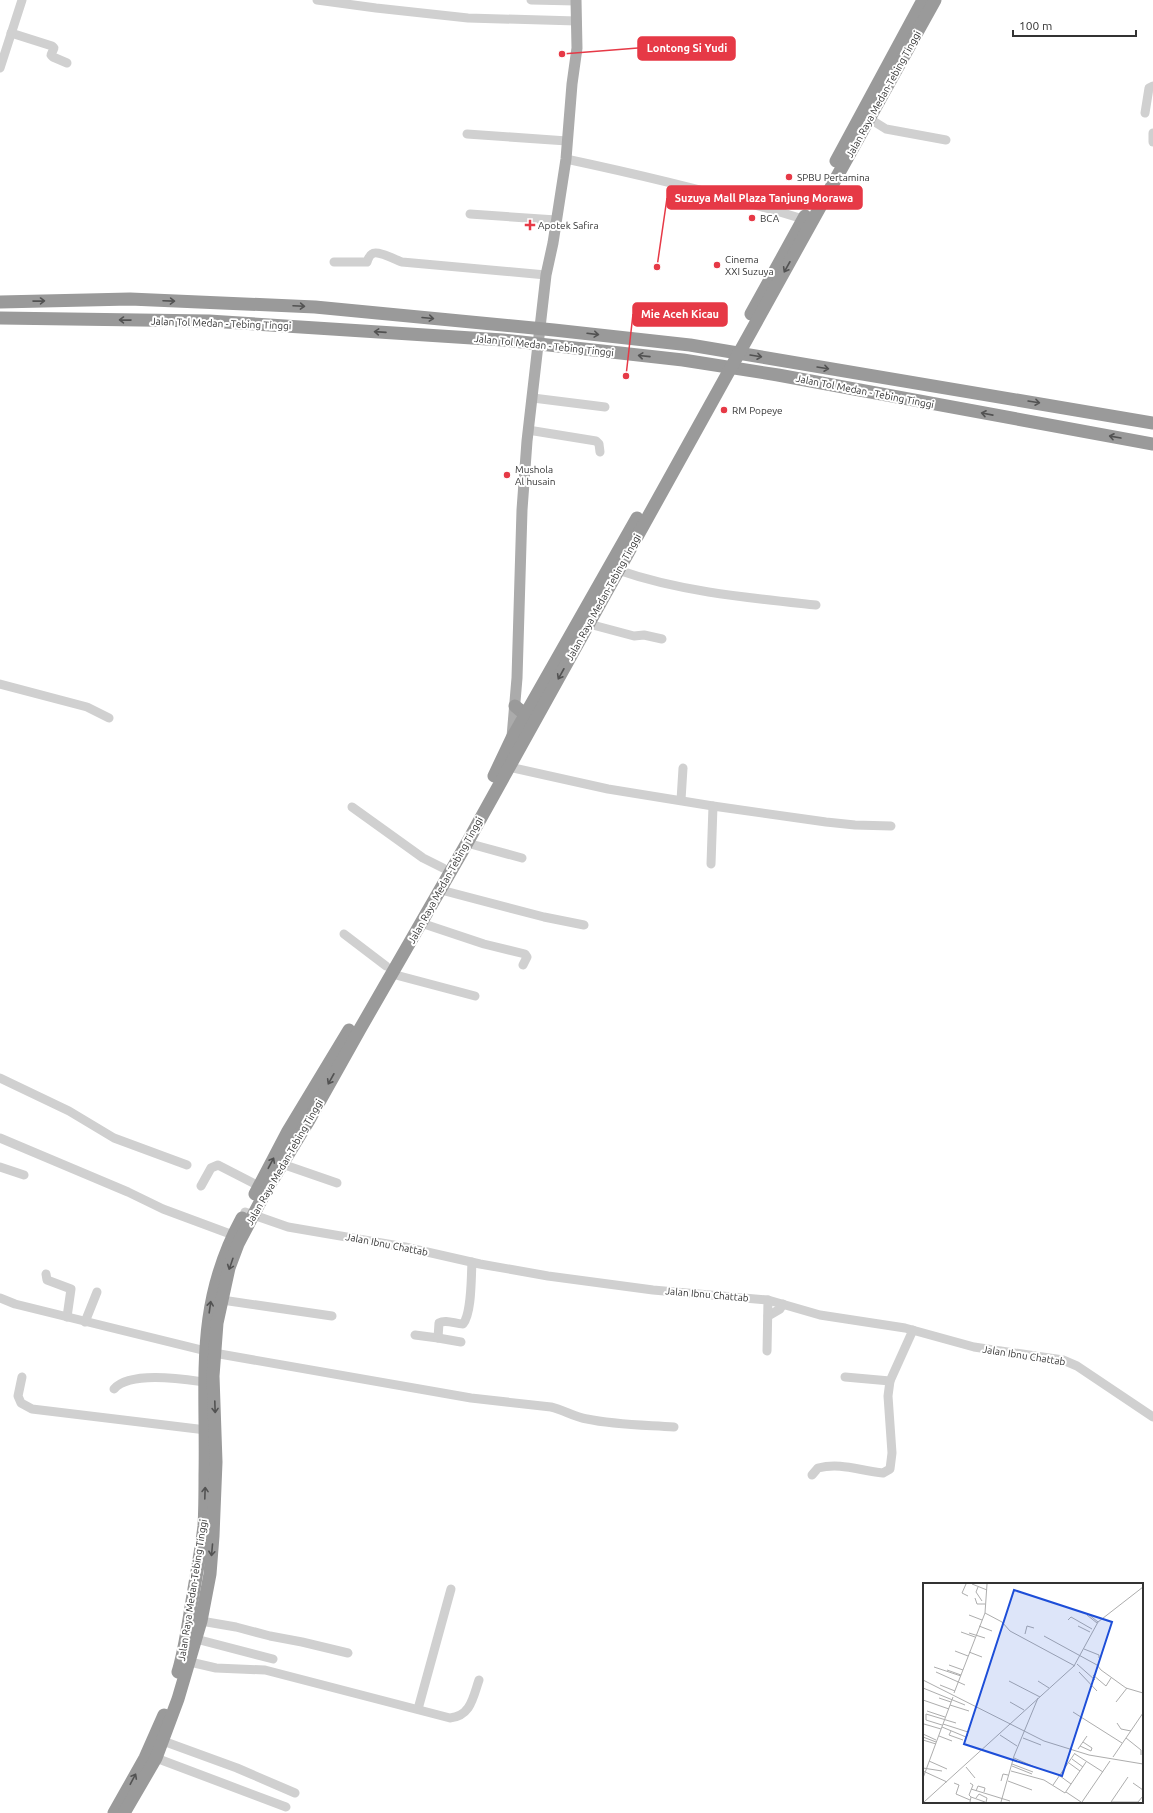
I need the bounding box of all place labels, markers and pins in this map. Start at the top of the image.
callout: Lontong Si Yudi [638,37,735,60]
marker: SPBU Pertamina [784,172,794,182]
place label: SPBU Pertamina [797,172,870,183]
callout: Suzuya Mall Plaza Tanjung Morawa [667,186,862,209]
marker: BCA [747,213,757,223]
place label: BCA [760,213,780,224]
marker: Apotek Safira [525,220,535,230]
place label: Apotek Safira [538,220,599,231]
place label: Cinema XXI Suzuya [725,254,774,277]
marker: Cinema XXI Suzuya [712,260,722,270]
callout: Mie Aceh Kicau [633,303,727,326]
marker: RM Popeye [719,405,729,415]
place label: RM Popeye [732,405,783,416]
place label: Mushola Al husain [515,464,555,487]
marker: Mushola Al husain [502,470,512,480]

